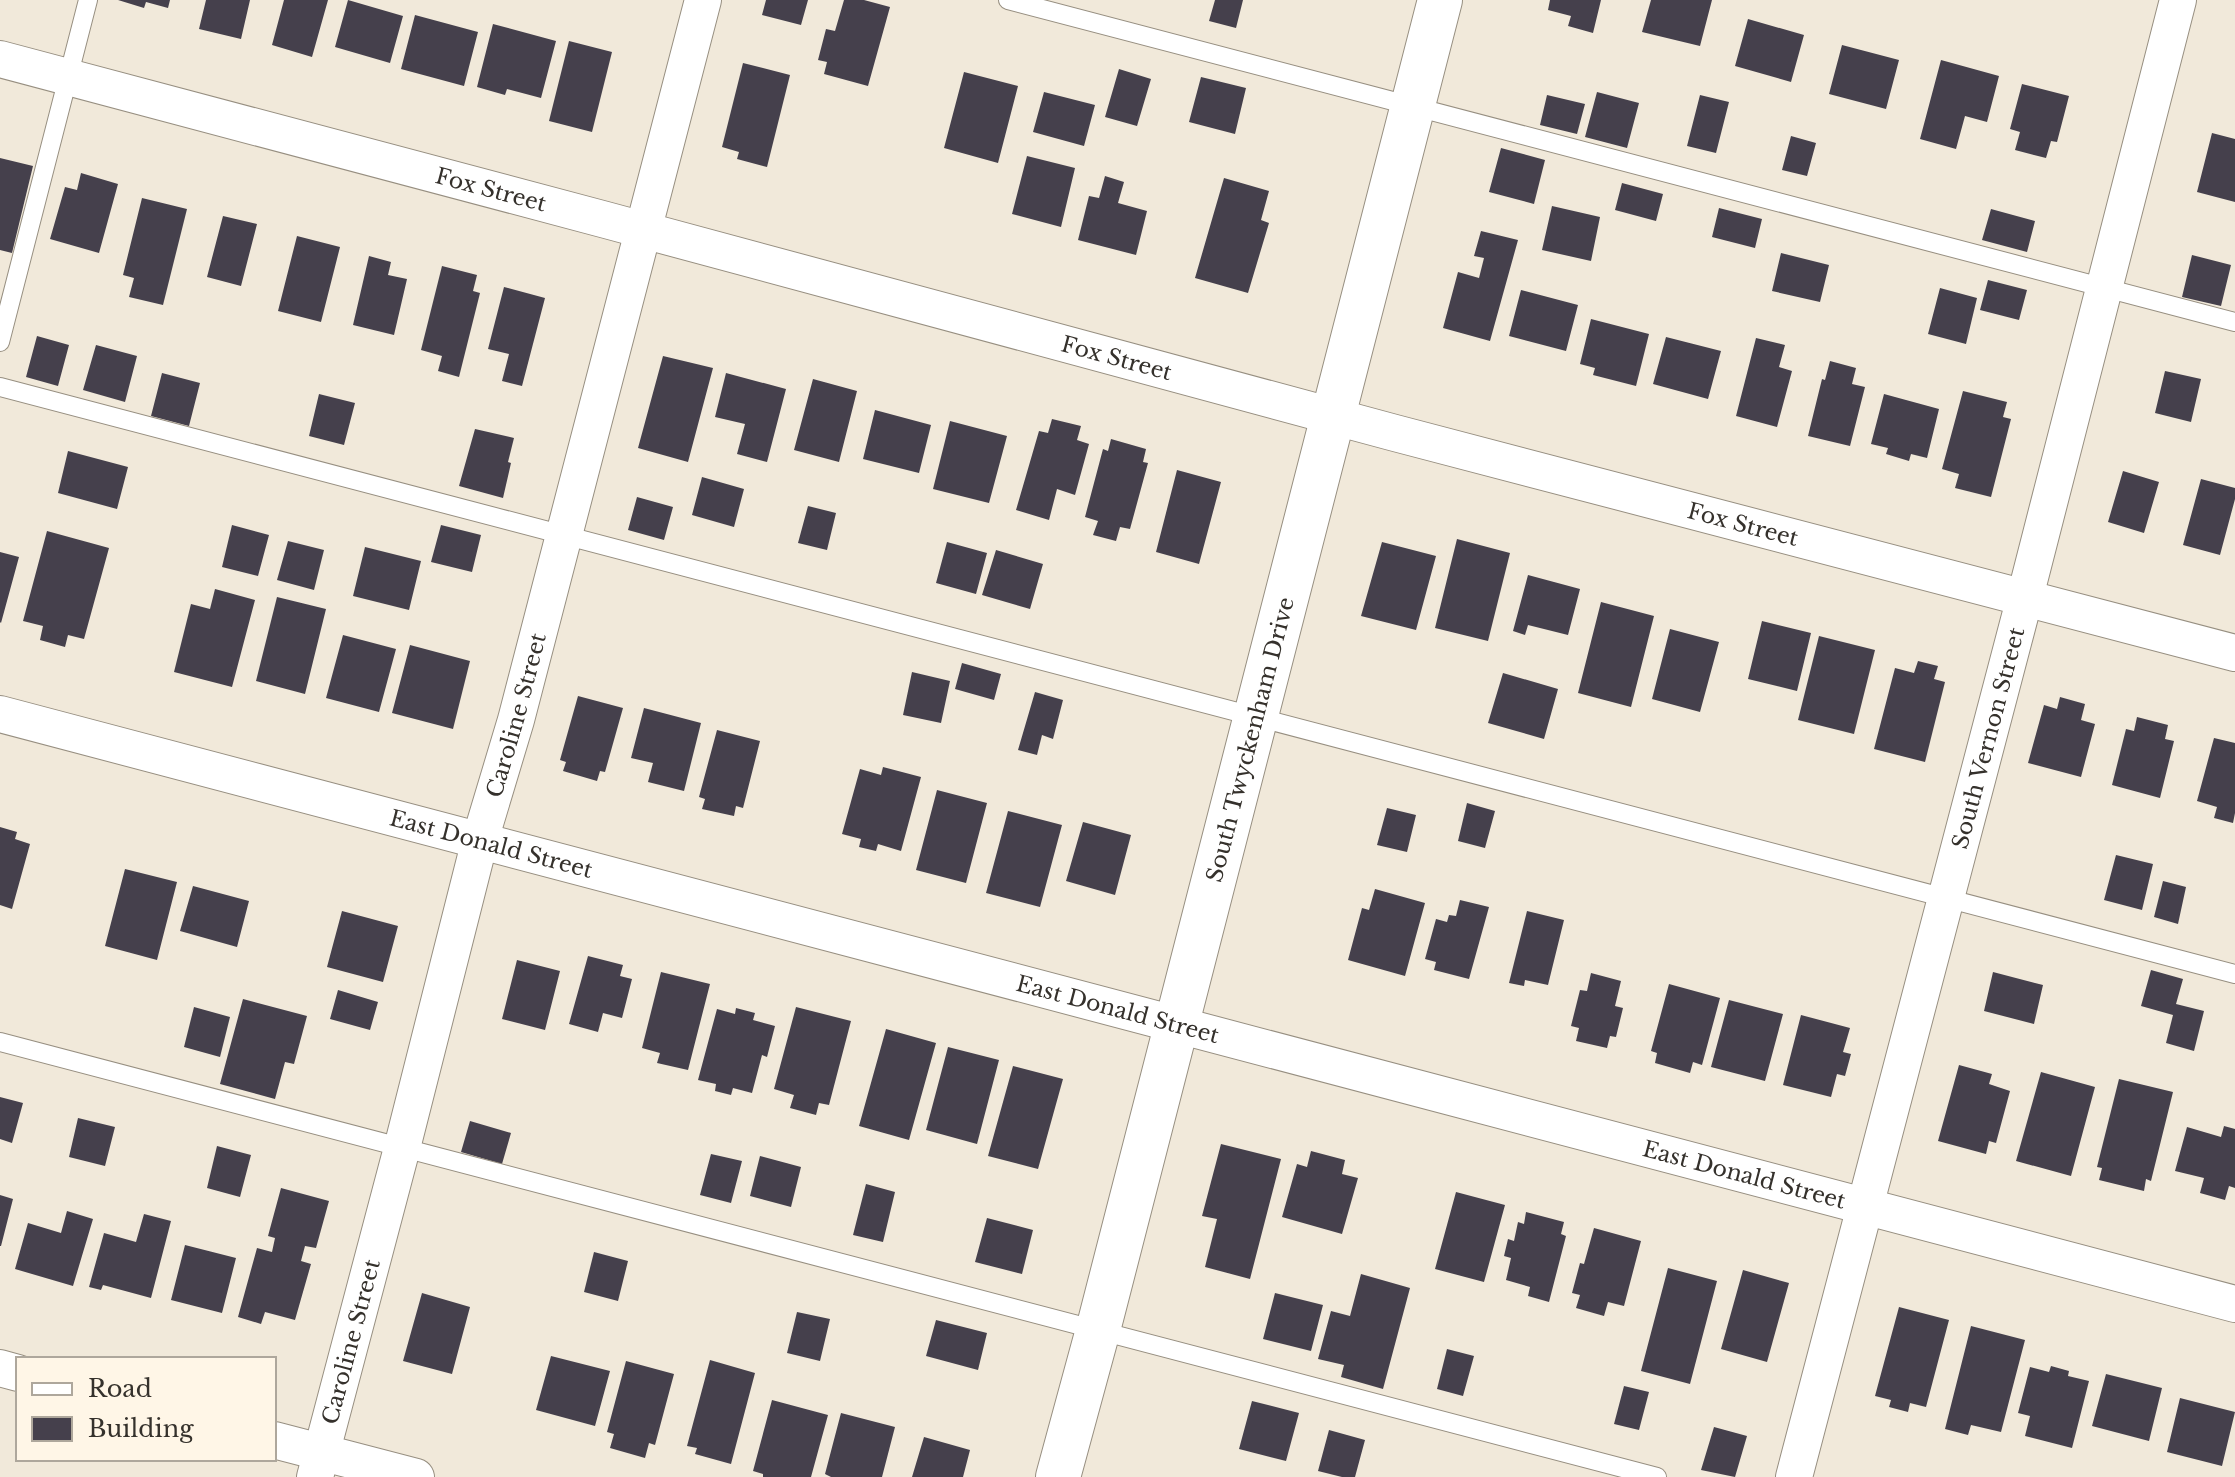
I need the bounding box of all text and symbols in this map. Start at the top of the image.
street label: Fox Street [433,162,550,218]
street label: Fox Street [1058,331,1175,386]
street label: Fox Street [1685,497,1802,552]
street label: South Twyckenham Drive [1201,594,1300,885]
street label: South Vernon Street [1946,624,2031,852]
street label: Caroline Street [481,630,552,801]
street label: East Donald Street [387,804,596,884]
street label: East Donald Street [1013,970,1223,1049]
street label: East Donald Street [1640,1135,1849,1215]
street label: Caroline Street [317,1256,386,1427]
legend [16,1357,276,1461]
text: Road [88,1374,152,1403]
text: Building [88,1414,194,1443]

